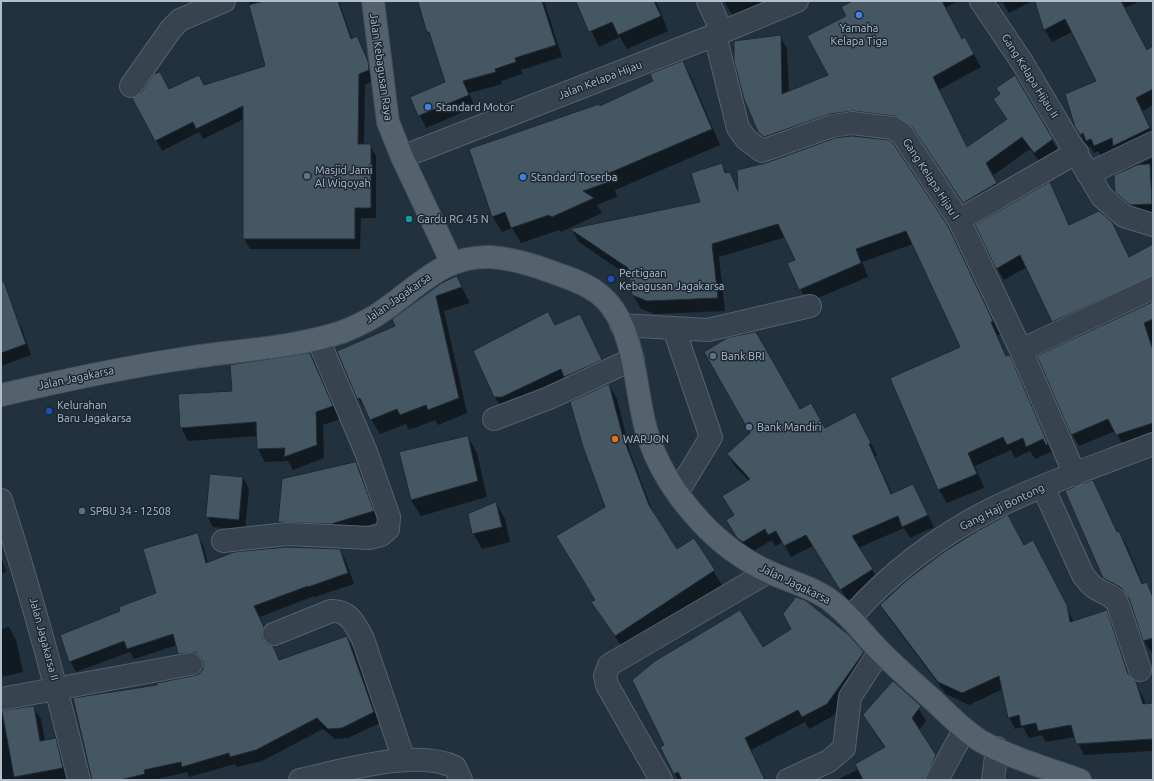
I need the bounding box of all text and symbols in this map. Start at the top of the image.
marker: Yamaha Kelapa Tiga [854,10,864,20]
street label: Jalan Kebagusan Raya [367,12,395,122]
place label: Yamaha Kelapa Tiga [831,21,887,47]
street label: Gang Kelapa Hijau II [999,31,1061,121]
street label: Jalan Kelapa Hijau [556,58,644,102]
place label: Standard Motor [436,100,514,114]
marker: Standard Motor [423,102,433,112]
street label: Gang Kelapa Hijau I [900,136,962,222]
place label: Masjid Jami Al Wiqoyah [315,163,373,189]
place label: Standard Toserba [531,170,617,184]
marker: Masjid Jami Al Wiqoyah [302,171,312,181]
marker: Standard Toserba [518,172,528,182]
place label: Gardu RG 45 N [417,212,489,226]
marker: Gardu RG 45 N [404,214,414,224]
place label: Pertigaan Kebagusan Jagakarsa [619,266,724,292]
street label: Jalan Jagakarsa [363,270,433,326]
marker: Pertigaan Kebagusan Jagakarsa [606,274,616,284]
place label: Bank BRI [721,349,765,363]
marker: Bank BRI [708,351,718,361]
street label: Jalan Jagakarsa [37,364,115,392]
place label: Kelurahan Baru Jagakarsa [57,398,131,424]
marker: Kelurahan Baru Jagakarsa [44,406,54,416]
place label: Bank Mandiri [757,420,821,434]
marker: Bank Mandiri [744,422,754,432]
place label: WARJON [623,432,669,446]
marker: WARJON [610,434,620,444]
street label: Gang Haji Bontong [958,481,1046,533]
place label: SPBU 34 - 12508 [90,504,171,518]
marker: SPBU 34 - 12508 [77,506,87,516]
street label: Jalan Jagakarsa [757,561,833,607]
street label: Jalan Jagakarsa II [27,596,61,682]

